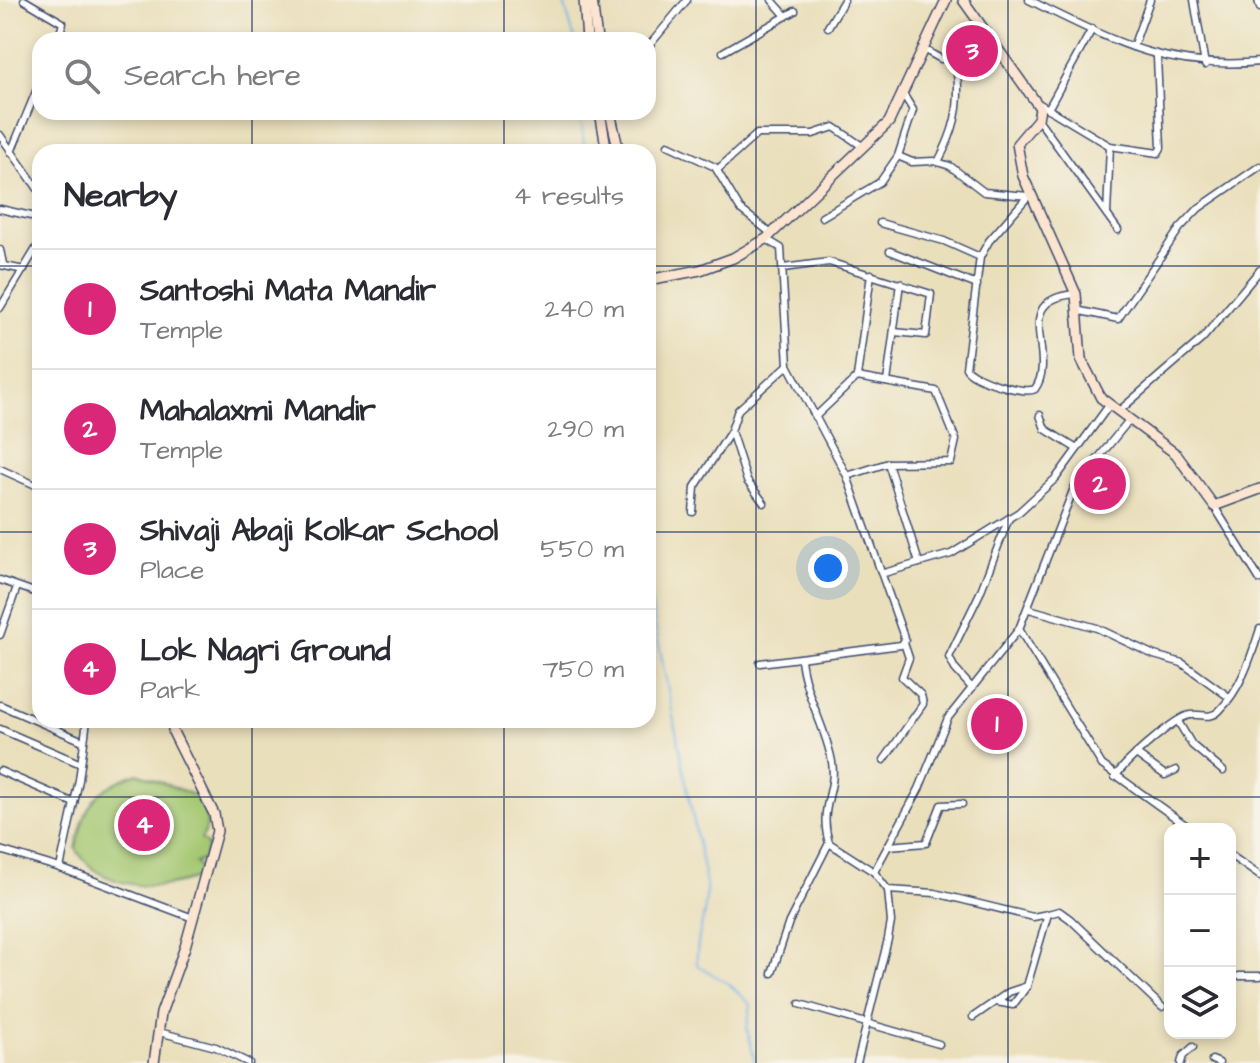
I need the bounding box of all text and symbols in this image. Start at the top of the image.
pin: 3 [946,21,998,81]
search box [32,32,656,120]
icon: search [60,54,104,98]
text: Search here [124,55,301,97]
text: Nearby [64,172,178,220]
text: 4 results [514,178,624,214]
text: Santoshi Mata Mandir [140,270,436,312]
text: 1 [88,291,92,327]
text: 240 m [544,291,624,327]
text: Temple [140,312,223,348]
text: Mahalaxmi Mandir [140,390,376,432]
text: 2 [83,411,97,447]
text: 290 m [547,411,624,447]
text: Temple [140,432,223,468]
pin: 2 [1074,454,1126,514]
text: Shivaji Abaji Kolkar School [140,510,498,552]
text: 3 [83,531,97,567]
text: 550 m [540,531,624,567]
your location [808,548,848,588]
text: Place [140,552,204,588]
text: Lok Nagri Ground [140,630,391,672]
text: 4 [81,651,99,687]
text: 750 m [543,651,624,687]
text: Park [140,672,200,708]
pin: 1 [971,694,1023,754]
pin: 4 [118,795,170,855]
map controls [1164,823,1236,1039]
button: + [1164,823,1236,895]
button: − [1164,895,1236,967]
button: layers [1164,967,1236,1039]

